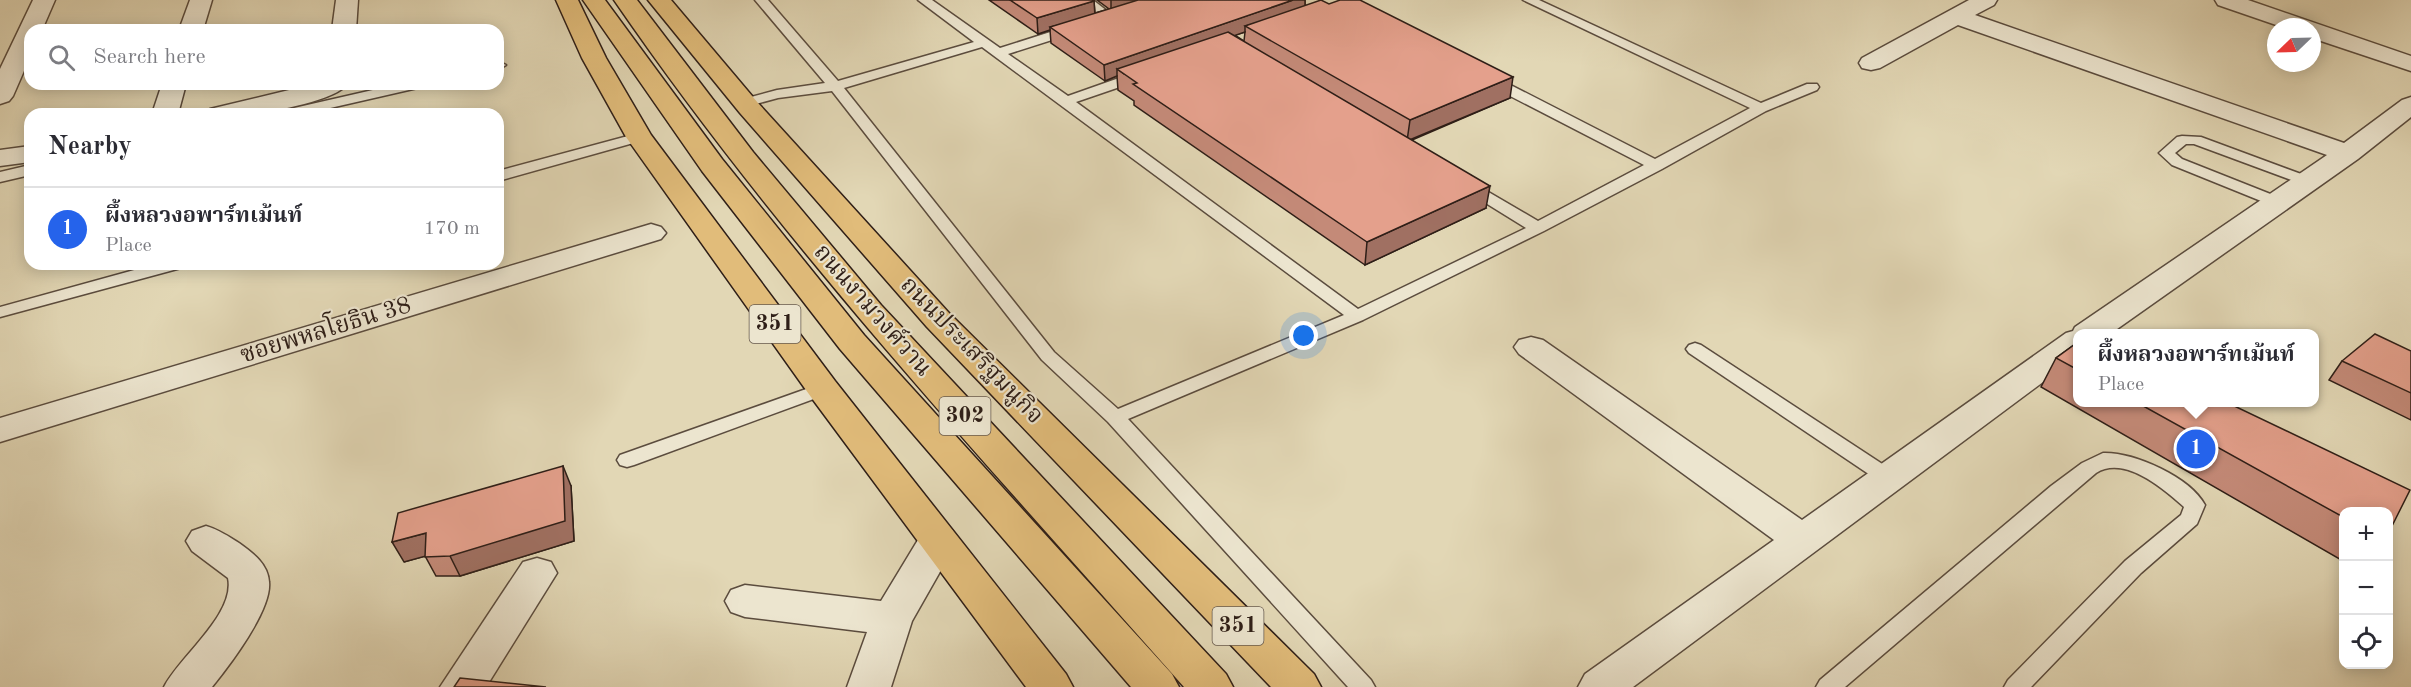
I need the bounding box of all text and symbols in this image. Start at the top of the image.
north arrow [2267,18,2321,72]
search box [24,24,504,90]
icon: search [45,41,78,74]
text: Search here [93,46,206,68]
text: Nearby [48,134,132,160]
text: ผึ้งหลวงอพาร์ทเม้นท์ [105,205,302,227]
text: 1 [62,219,73,239]
text: 170 m [424,219,480,239]
text: Place [105,236,152,256]
street label: ถนนงามวงศ์วาน [809,237,940,381]
street label: ถนนประเสริฐมนูกิจ [894,272,1048,430]
street label: ซอยพหลโยธิน 38 [235,286,414,368]
road number: 351 [750,305,800,343]
your location [1289,321,1318,350]
popup [2073,329,2319,407]
text: ผึ้งหลวงอพาร์ทเม้นท์ [2097,344,2295,366]
text: Place [2097,375,2144,395]
road number: 302 [940,397,990,435]
pin: 1 [2176,426,2216,472]
map controls [2339,507,2393,669]
button: + [2339,507,2393,561]
button: − [2339,561,2393,615]
road number: 351 [1212,607,1264,645]
button: locate [2339,615,2393,669]

